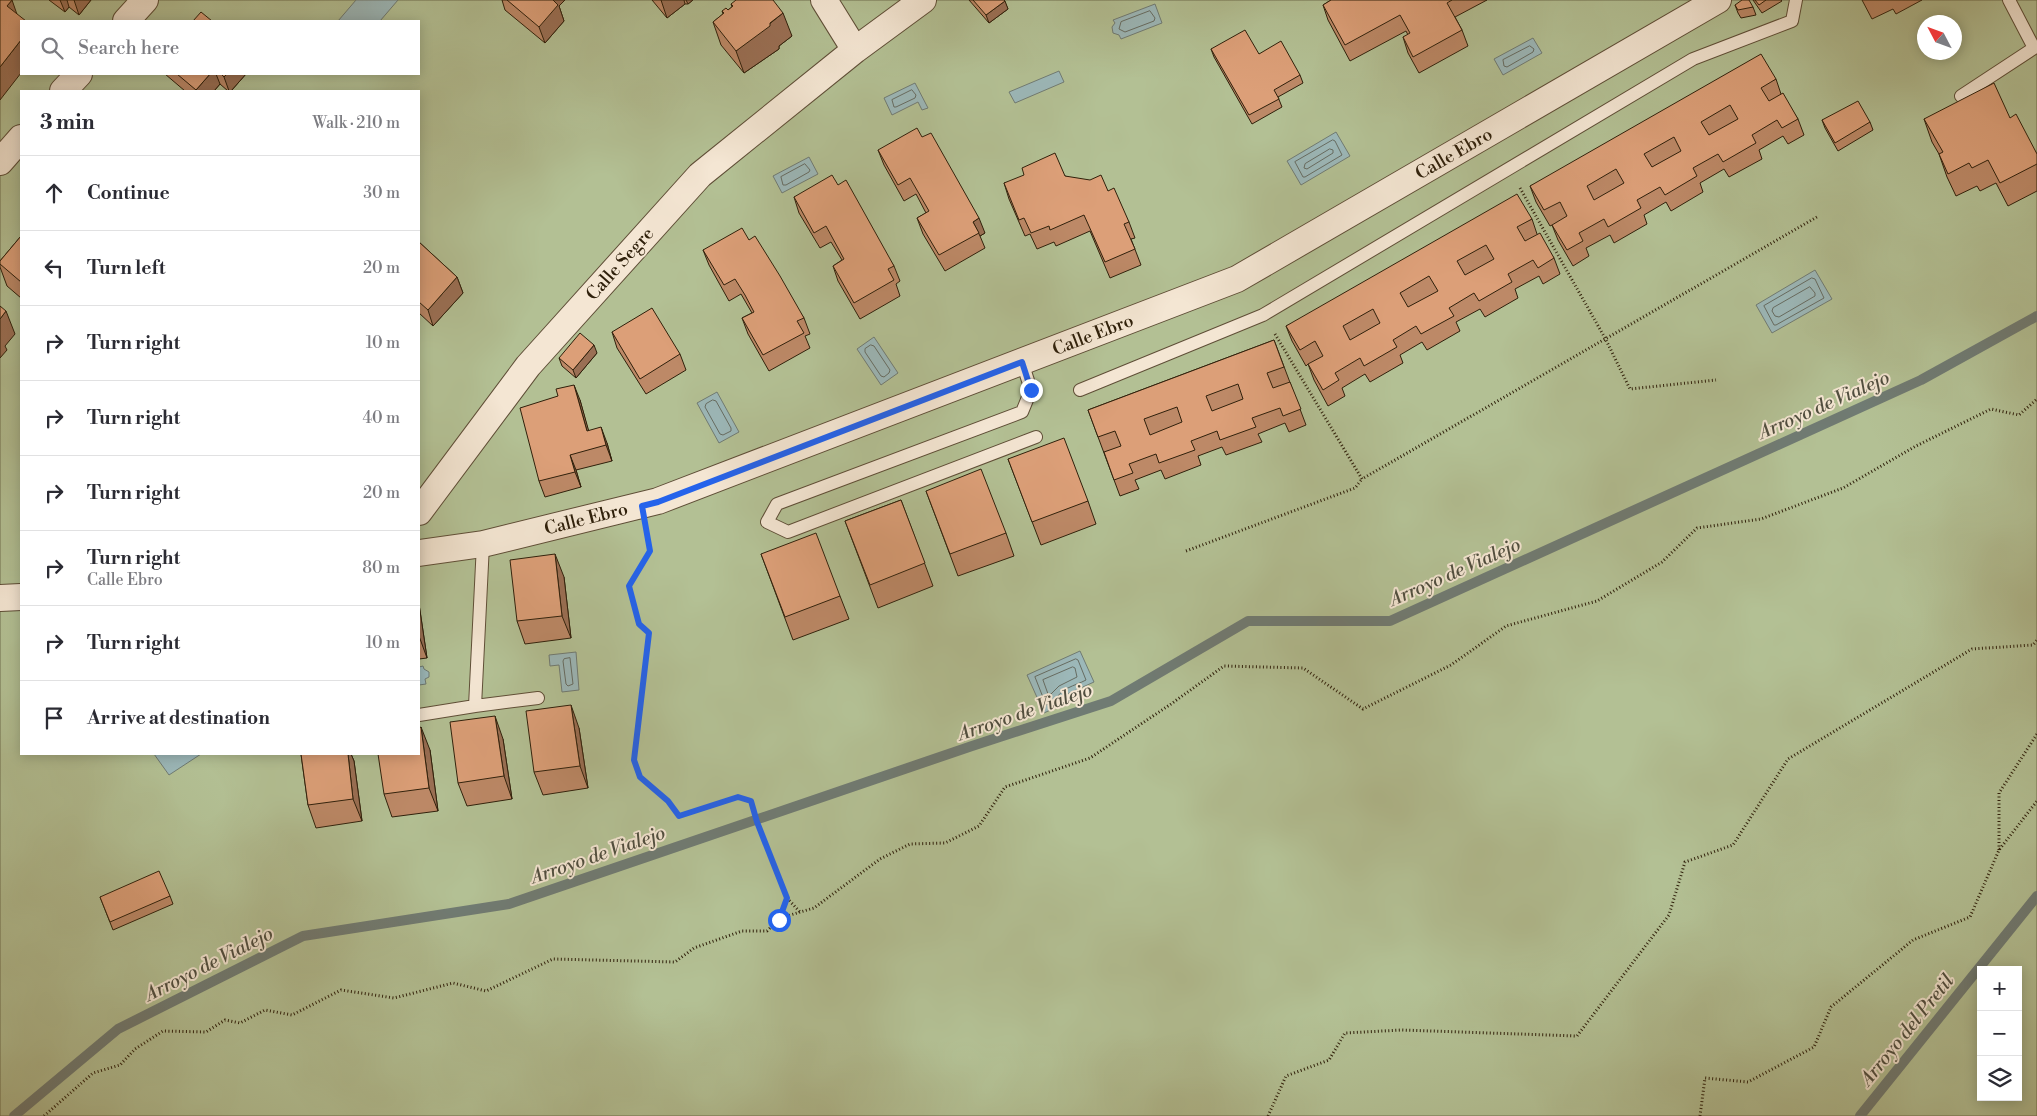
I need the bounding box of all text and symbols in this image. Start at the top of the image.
north arrow [1917,15,1962,60]
search box [20,20,420,75]
icon: search [38,34,66,62]
text: Search here [78,36,179,60]
text: 3 min [40,110,95,136]
text: Walk · 210 m [312,113,400,133]
street label: Calle Ebro [1411,123,1497,185]
icon: ahead [40,179,68,207]
text: Continue [87,181,170,205]
text: 30 m [363,183,400,203]
street label: Calle Segre [581,223,659,305]
icon: left [40,254,68,282]
text: Turn left [87,256,166,280]
text: 20 m [363,258,400,278]
street label: Calle Ebro [1049,309,1137,361]
icon: right [40,329,68,357]
text: Turn right [87,331,180,355]
text: 10 m [366,333,400,353]
water label: Arroyo de Vialejo [1753,365,1893,445]
route end [1020,379,1043,402]
icon: right [40,404,68,432]
text: Turn right [87,406,180,430]
text: 40 m [363,408,400,428]
icon: right [40,479,68,507]
text: Turn right [87,481,180,505]
text: 20 m [363,483,400,503]
street label: Calle Ebro [542,498,630,540]
water label: Arroyo de Vialejo [1384,532,1524,612]
text: Turn right [87,546,180,570]
icon: right [40,554,68,582]
text: 80 m [362,558,400,578]
text: Calle Ebro [87,570,163,590]
icon: right [40,629,68,657]
text: Turn right [87,631,180,655]
text: 10 m [366,633,400,653]
water label: Arroyo de Vialejo [953,678,1096,747]
icon: arrive [40,704,68,732]
text: Arrive at destination [87,706,270,730]
water label: Arroyo de Vialejo [526,821,669,890]
route start [768,909,791,932]
water label: Arroyo de Vialejo [139,921,277,1008]
map controls [1977,966,2022,1101]
button: + [1977,966,2022,1011]
water label: Arroyo del Pretil [1853,969,1959,1092]
button: − [1977,1011,2022,1056]
button: layers [1977,1056,2022,1101]

